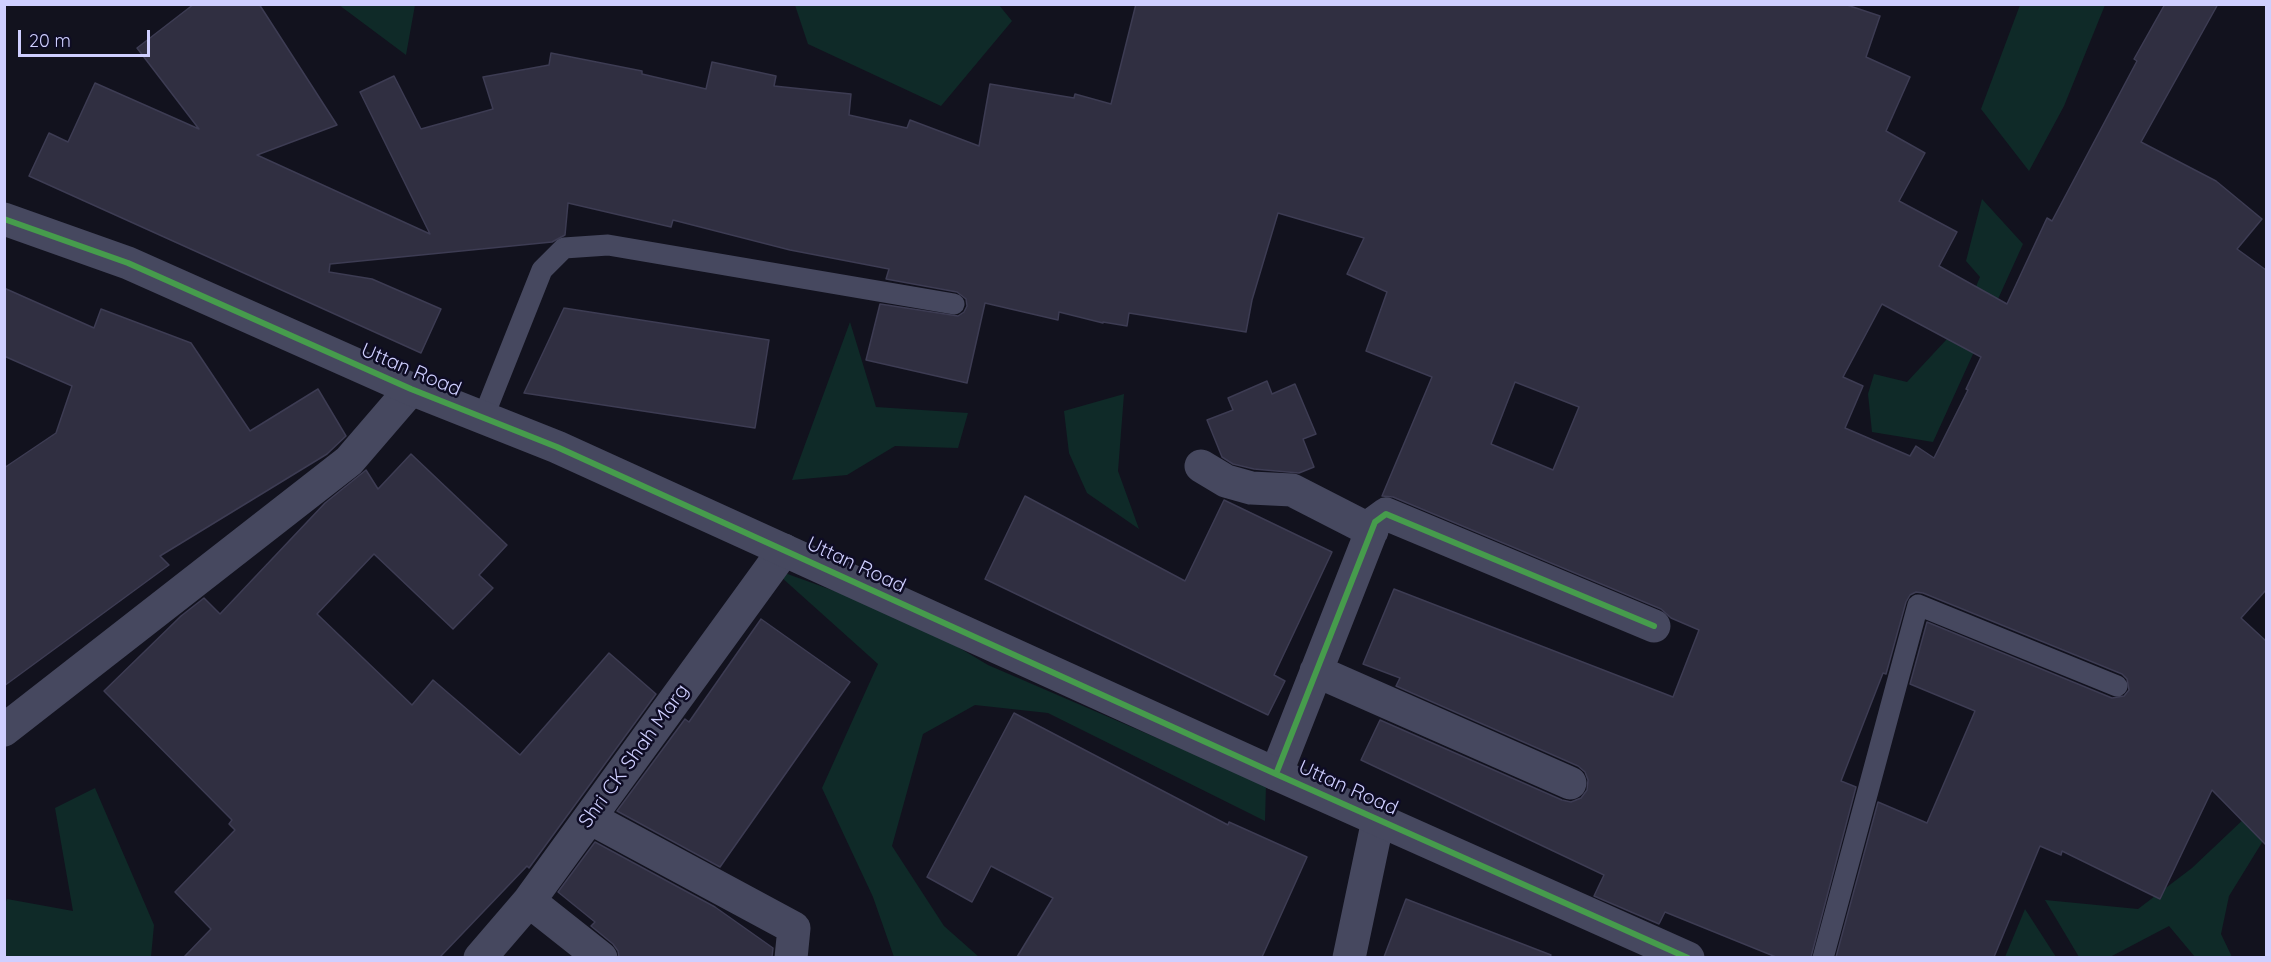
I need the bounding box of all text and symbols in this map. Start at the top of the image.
scale bar [21,18,153,56]
text: 20 m [29,29,71,52]
street label: Uttan Road [357,338,465,402]
street label: Uttan Road [803,532,909,598]
street label: Shri CK Shah Marg [574,679,694,833]
street label: Uttan Road [1294,755,1402,821]

